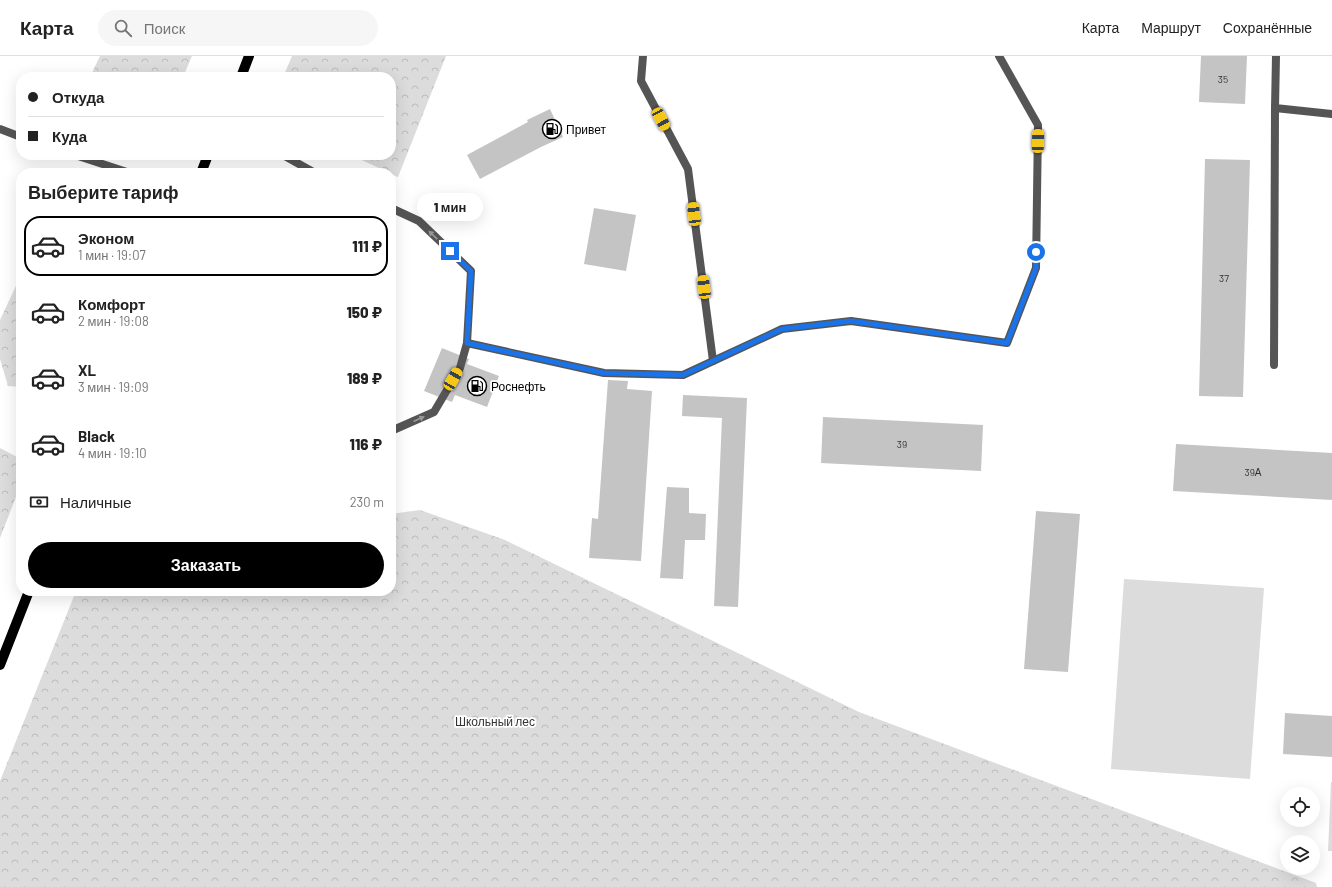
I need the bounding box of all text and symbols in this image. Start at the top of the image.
search box [98,10,378,46]
text: Карта [20,16,74,39]
icon: search [112,17,134,39]
text: Поиск [144,19,185,37]
text: Карта [1082,19,1119,36]
text: Маршрут [1141,19,1201,36]
text: Сохранённые [1223,19,1312,36]
house number: 35 [1218,73,1228,85]
text: Откуда [52,88,104,106]
car [650,106,672,132]
fuel station icon: Привет [541,118,563,140]
place label: Привет [566,122,607,137]
text: Куда [52,127,87,145]
car [1032,129,1044,153]
text: Выберите тариф [28,181,179,203]
callout: 1 мин [417,193,483,221]
text: 1 мин [434,199,466,215]
car [687,201,701,227]
icon: car [30,228,66,264]
text: Эконом [78,229,134,247]
one-way arrow [428,230,438,239]
text: 111 ₽ [352,237,382,255]
route end [441,242,459,260]
route start [1027,243,1045,261]
text: 1 мин · 19:07 [78,247,146,263]
house number: 37 [1219,272,1229,284]
car [697,274,711,300]
icon: car [30,294,66,330]
text: Комфорт [78,295,145,313]
text: 150 ₽ [346,303,382,321]
text: 2 мин · 19:08 [78,313,149,329]
icon: car [30,360,66,396]
text: XL [78,361,96,379]
car [442,366,464,392]
text: 189 ₽ [347,369,382,387]
fuel station icon: Роснефть [466,375,488,397]
text: 3 мин · 19:09 [78,379,148,395]
place label: Роснефть [491,379,546,394]
one-way arrow [413,416,425,422]
icon: car [30,426,66,462]
text: Black [78,427,115,445]
text: 116 ₽ [350,435,382,453]
house number: 39 [897,438,907,450]
text: 4 мин · 19:10 [78,445,147,461]
house number: 39А [1244,466,1262,478]
icon: cash [28,491,50,513]
text: Наличные [60,493,132,511]
text: 230 m [350,494,384,510]
button: Заказать [28,542,384,588]
park label: Школьный лес [455,714,535,728]
map controls [1280,787,1320,875]
button: locate [1280,787,1320,827]
button: layers [1280,835,1320,875]

